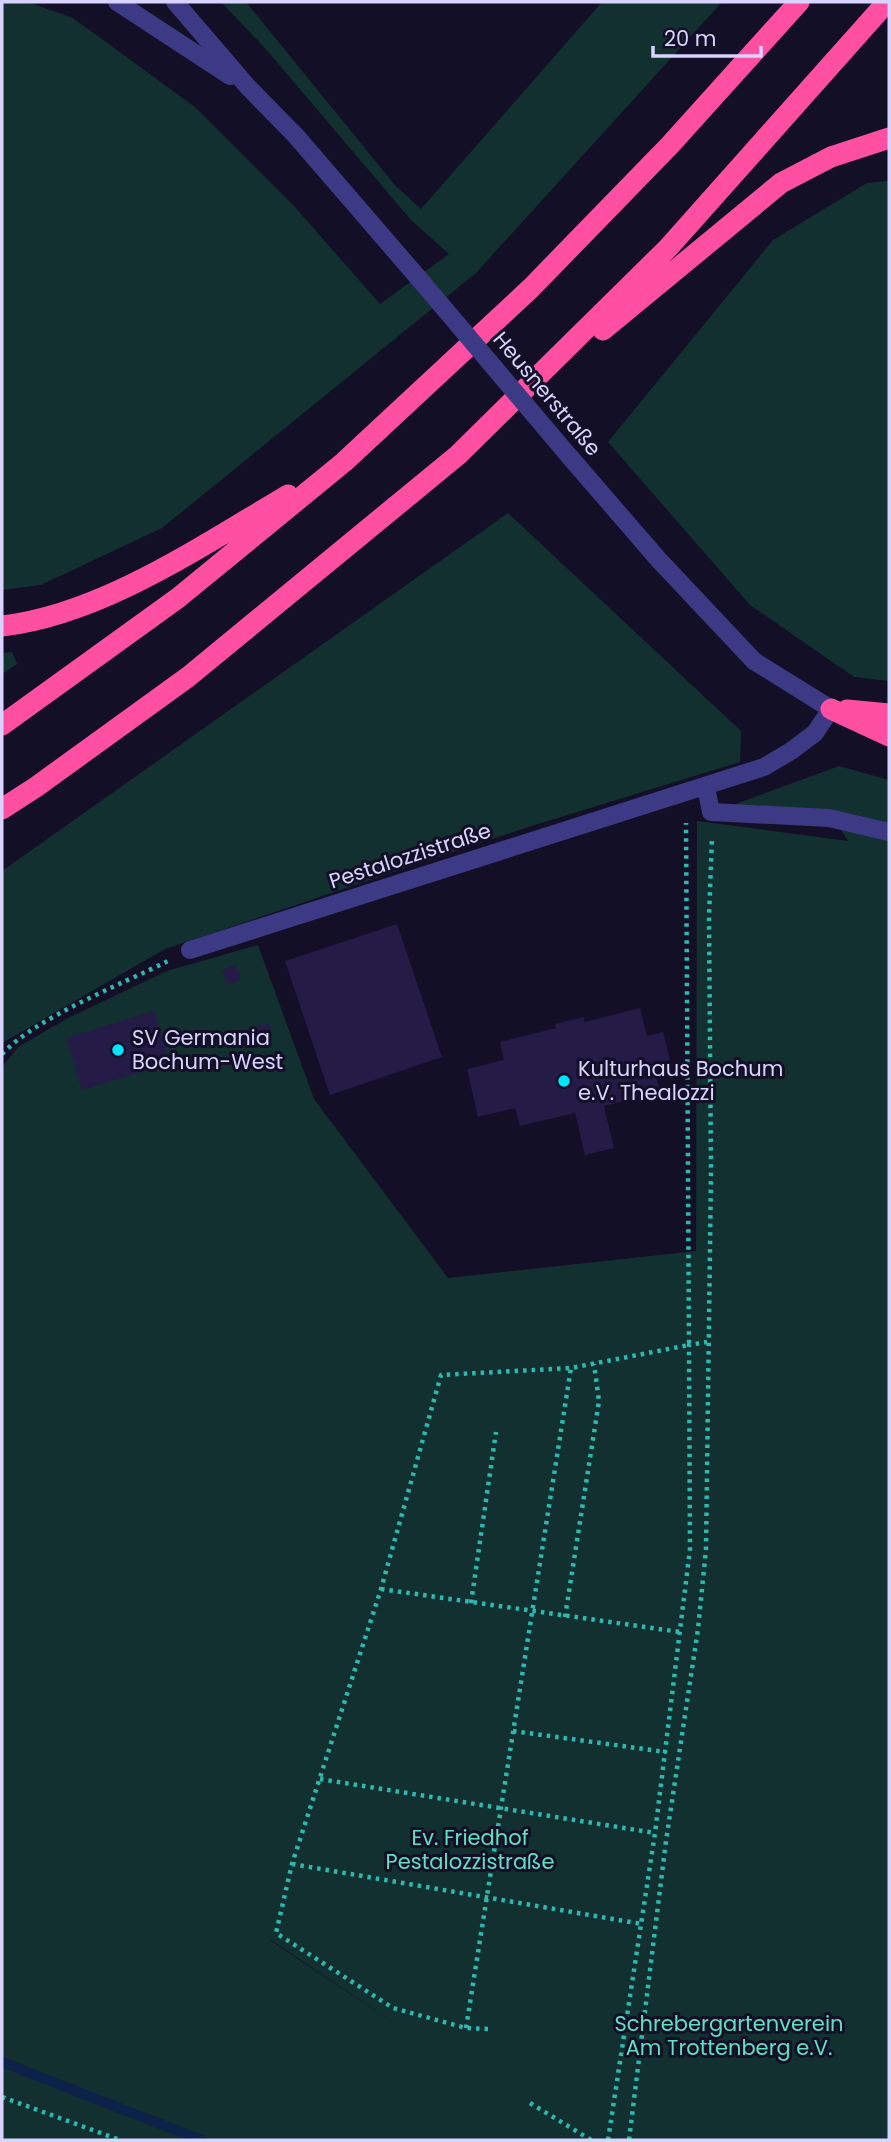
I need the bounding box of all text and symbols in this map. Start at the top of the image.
scale bar [653,14,762,58]
text: 20 m [664,24,717,53]
street label: Heusnerstraße [487,325,608,462]
street label: Pestalozzistraße [325,816,495,895]
place label: SV Germania Bochum-West [132,1023,283,1076]
marker: SV Germania Bochum-West [110,1042,126,1058]
place label: Kulturhaus Bochum e.V. Thealozzi [578,1054,783,1107]
marker: Kulturhaus Bochum e.V. Thealozzi [556,1073,572,1089]
park label: Ev. Friedhof Pestalozzistraße [386,1823,554,1876]
park label: Schrebergartenverein Am Trottenberg e.V. [614,2009,844,2062]

